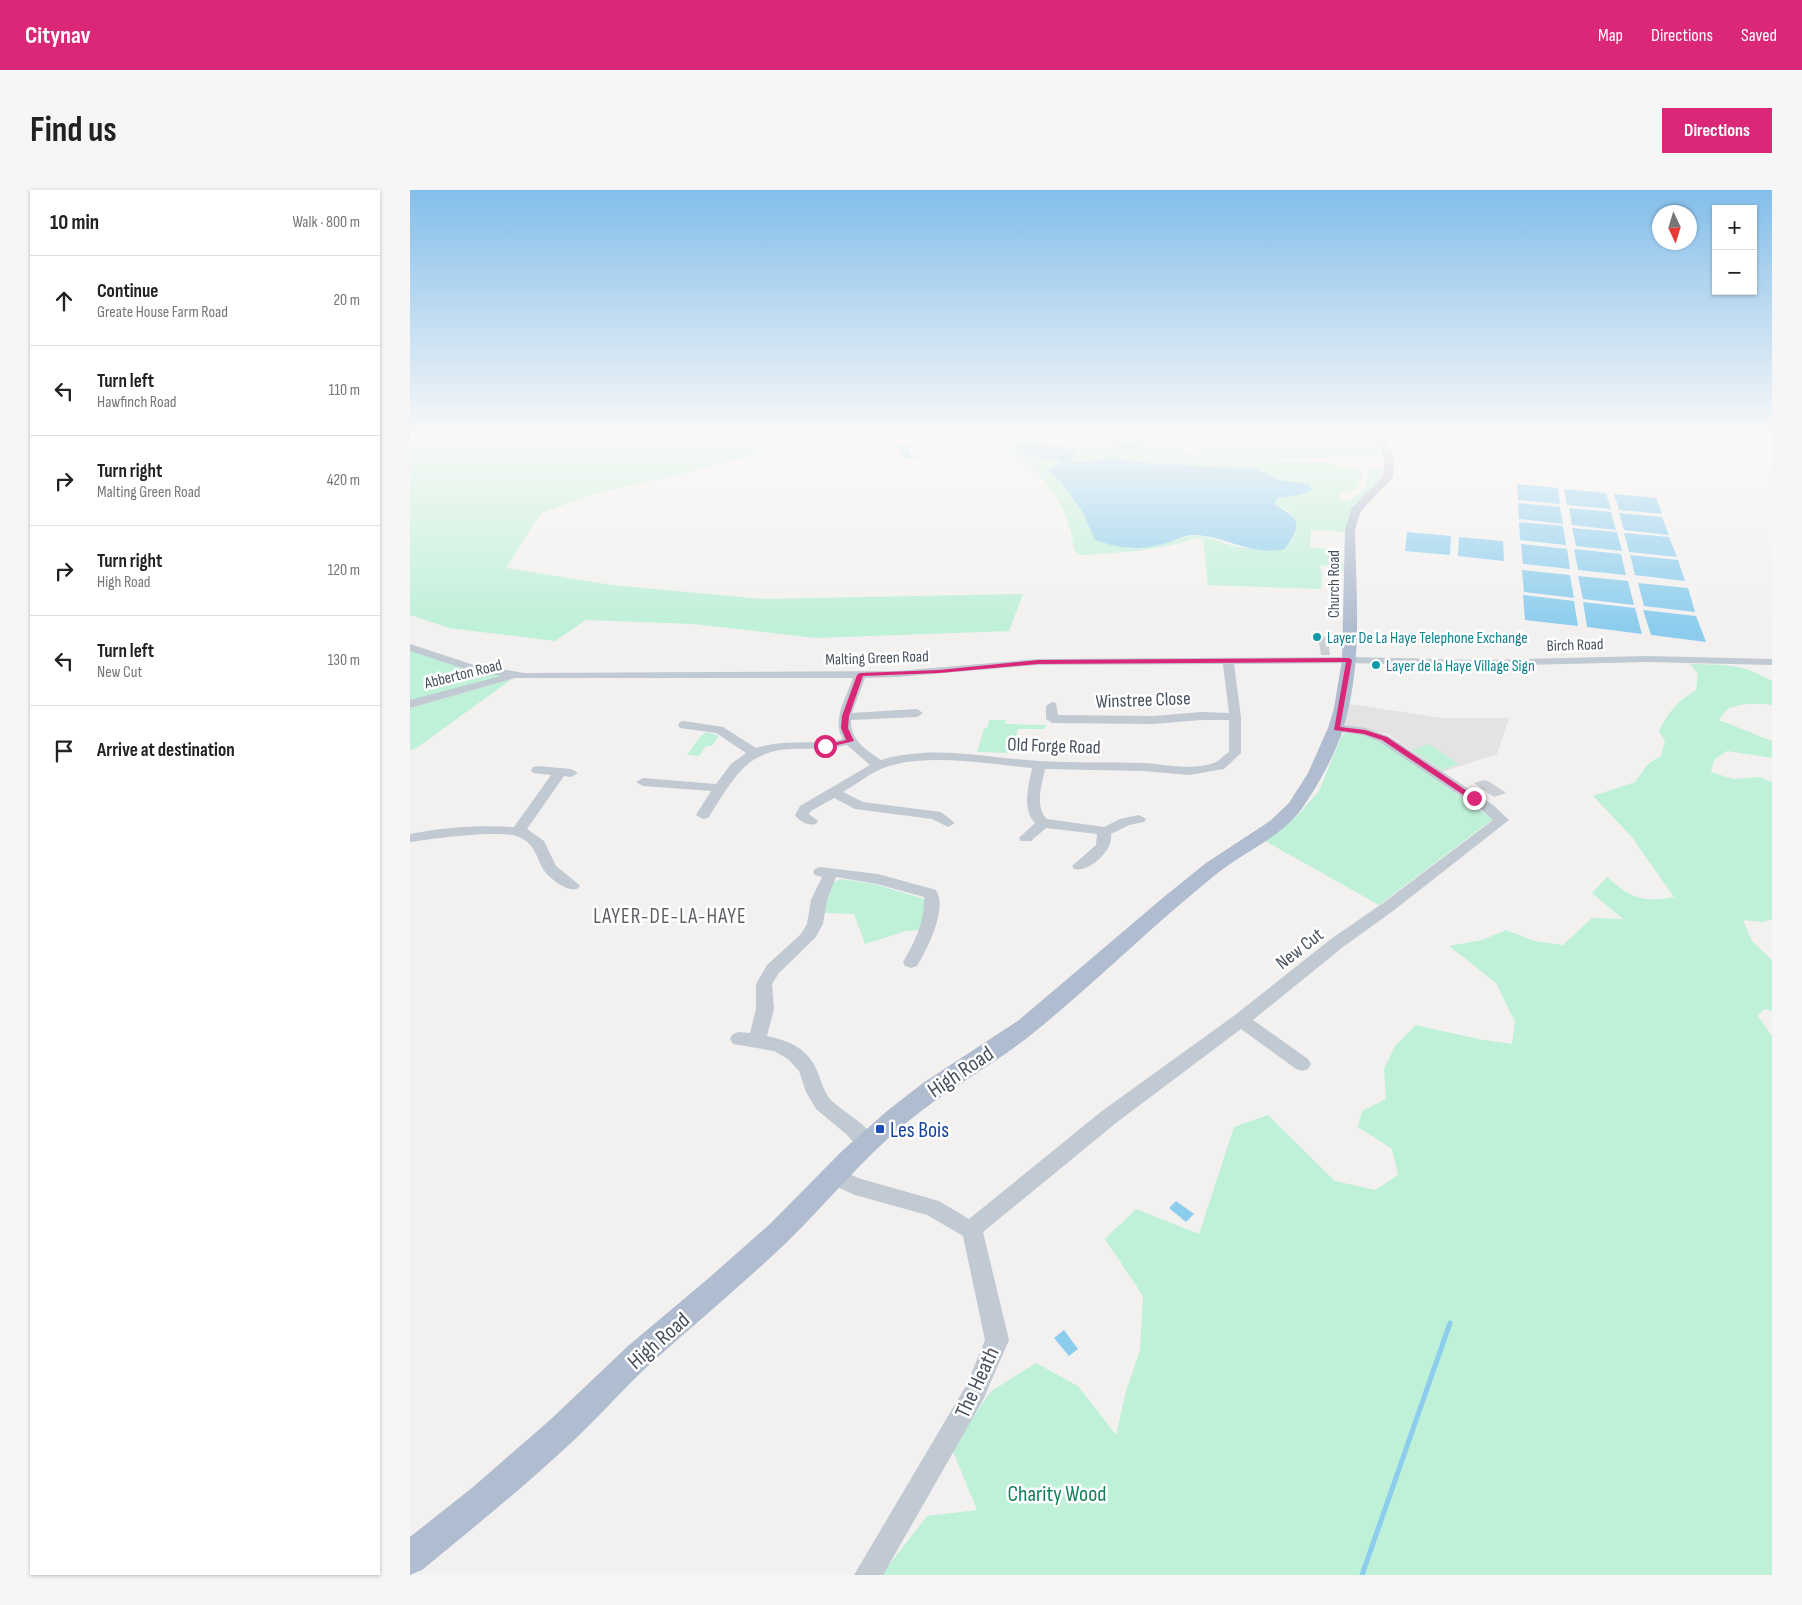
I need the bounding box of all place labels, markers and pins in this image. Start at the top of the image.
place label: Layer De La Haye Telephone Exchange [1327,629,1528,648]
marker: Layer De La Haye Telephone Exchange [1311,631,1323,643]
place label: Layer de la Haye Village Sign [1386,657,1535,676]
marker: Layer de la Haye Village Sign [1370,659,1382,671]
place label: Les Bois [890,1117,949,1144]
marker: Les Bois [874,1123,886,1135]

